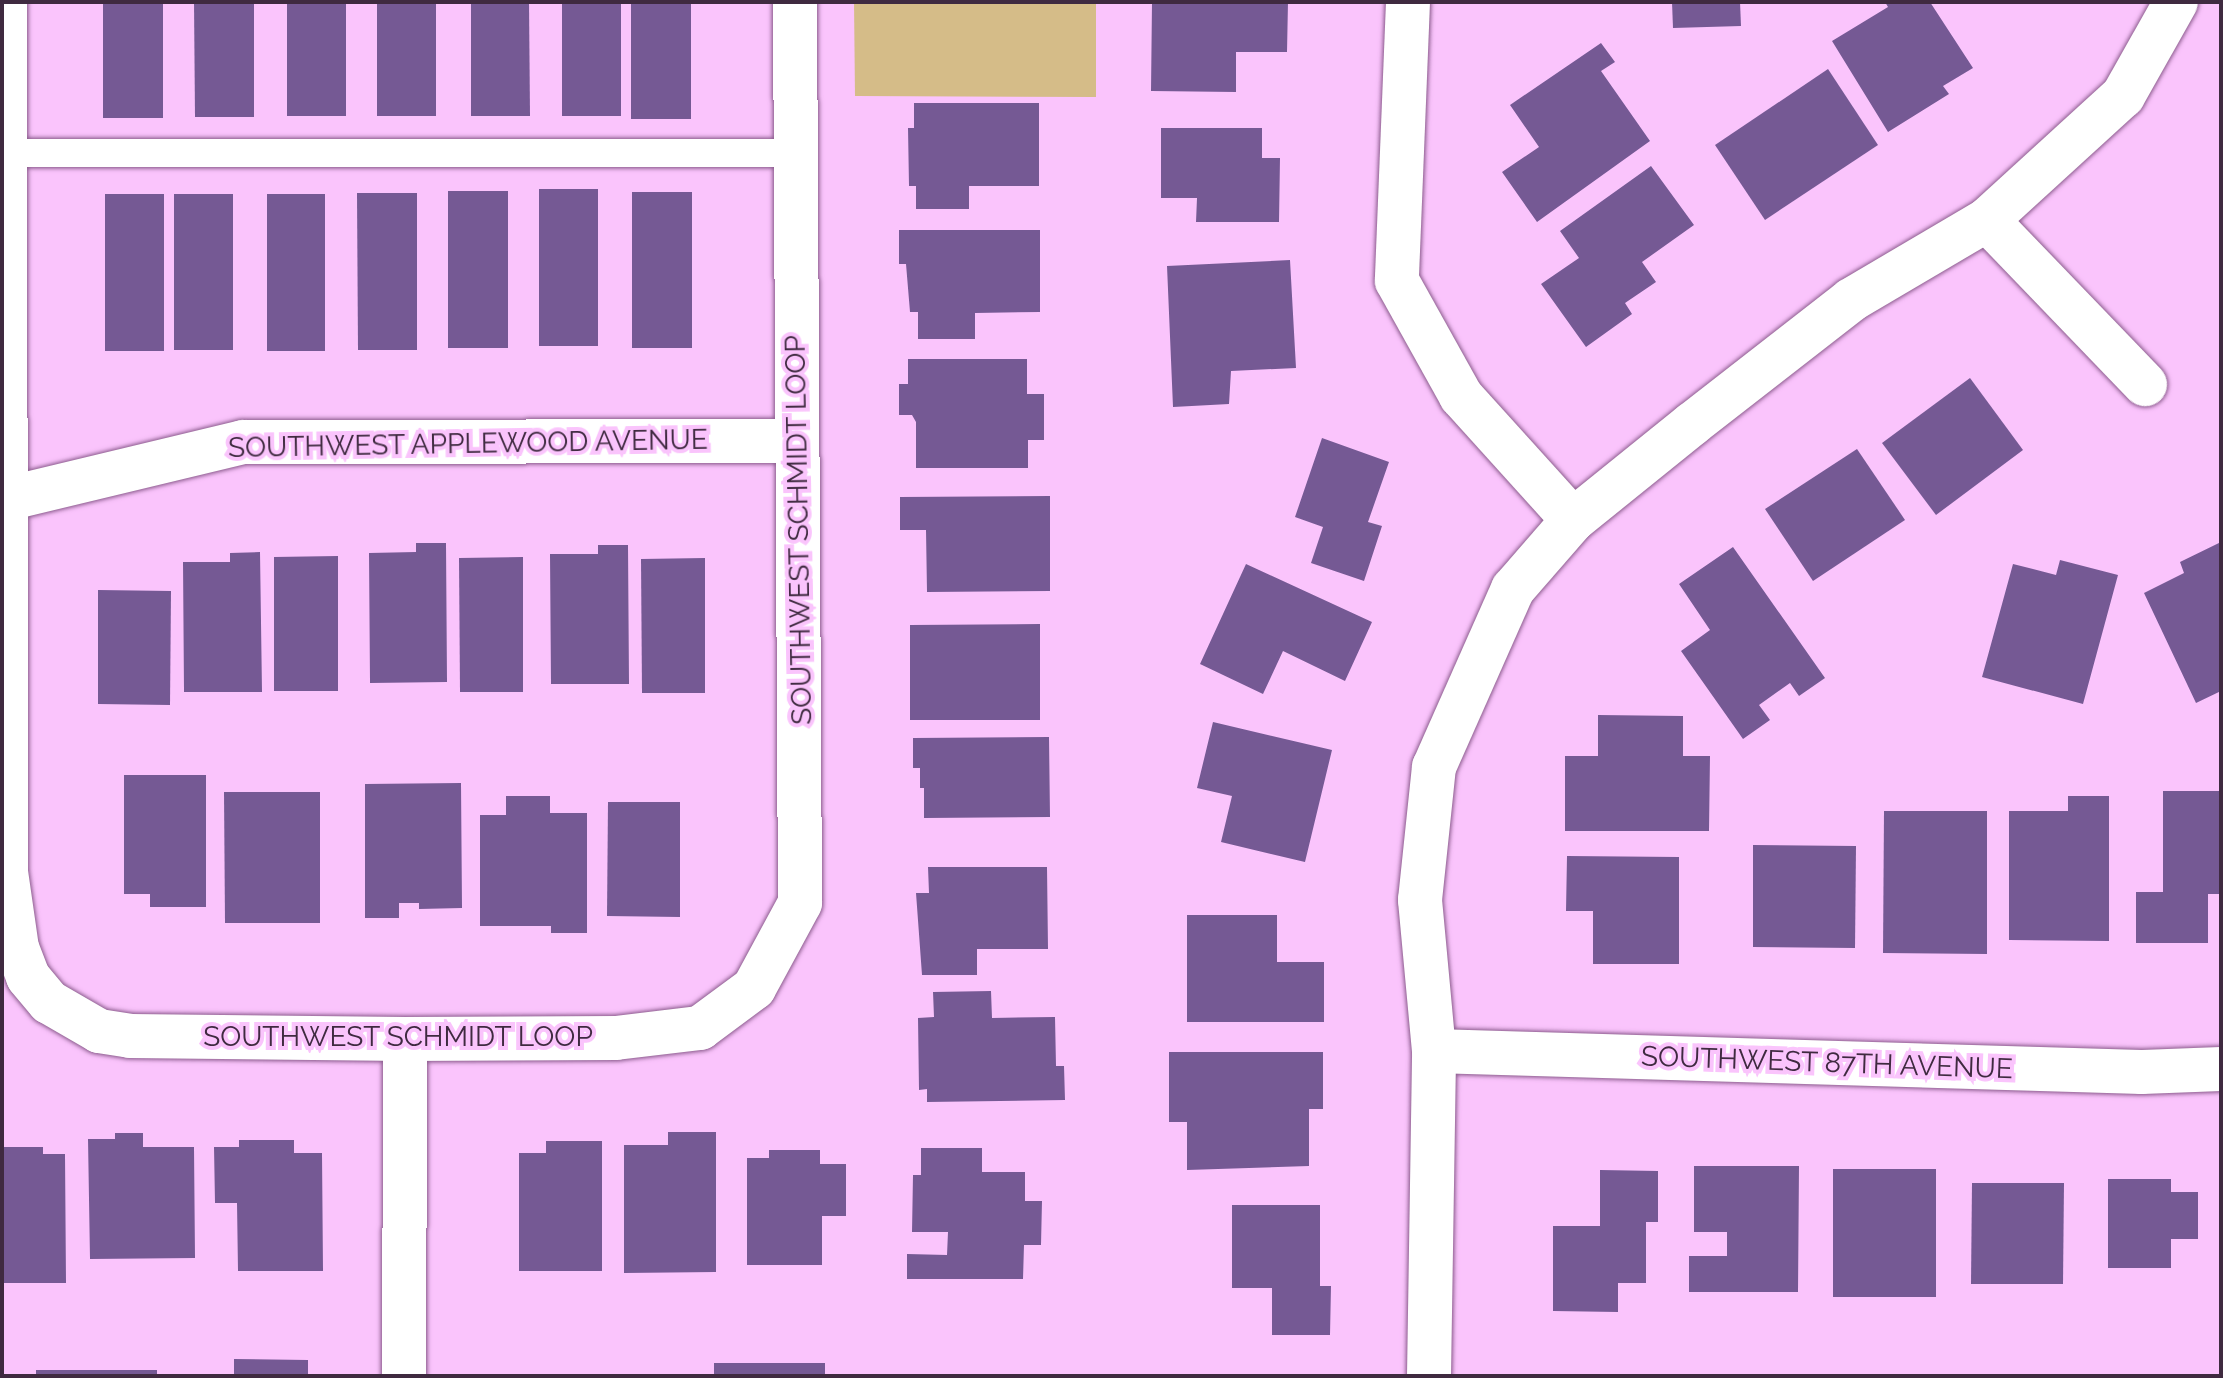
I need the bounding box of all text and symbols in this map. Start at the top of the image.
street label: SOUTHWEST SCHMIDT LOOP [779,334,819,726]
street label: SOUTHWEST APPLEWOOD AVENUE [227,423,709,465]
street label: SOUTHWEST SCHMIDT LOOP [202,1020,594,1054]
street label: SOUTHWEST 87TH AVENUE [1640,1040,2014,1086]

